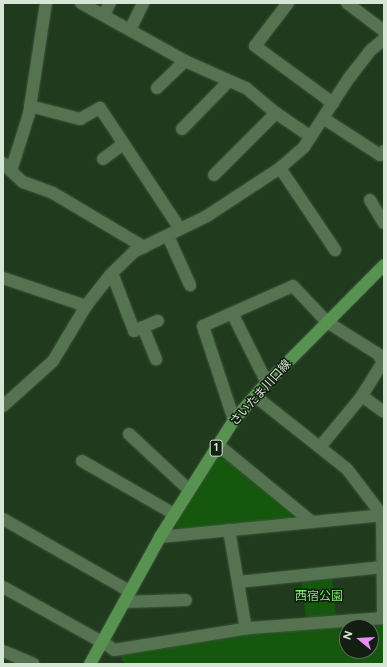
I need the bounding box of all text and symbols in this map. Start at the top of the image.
street label: さいたま川口線 [228,357,294,429]
road number: 1 [209,439,223,457]
park label: 西宿公園 [295,590,343,604]
north arrow [339,619,379,659]
text: N [341,629,356,642]

